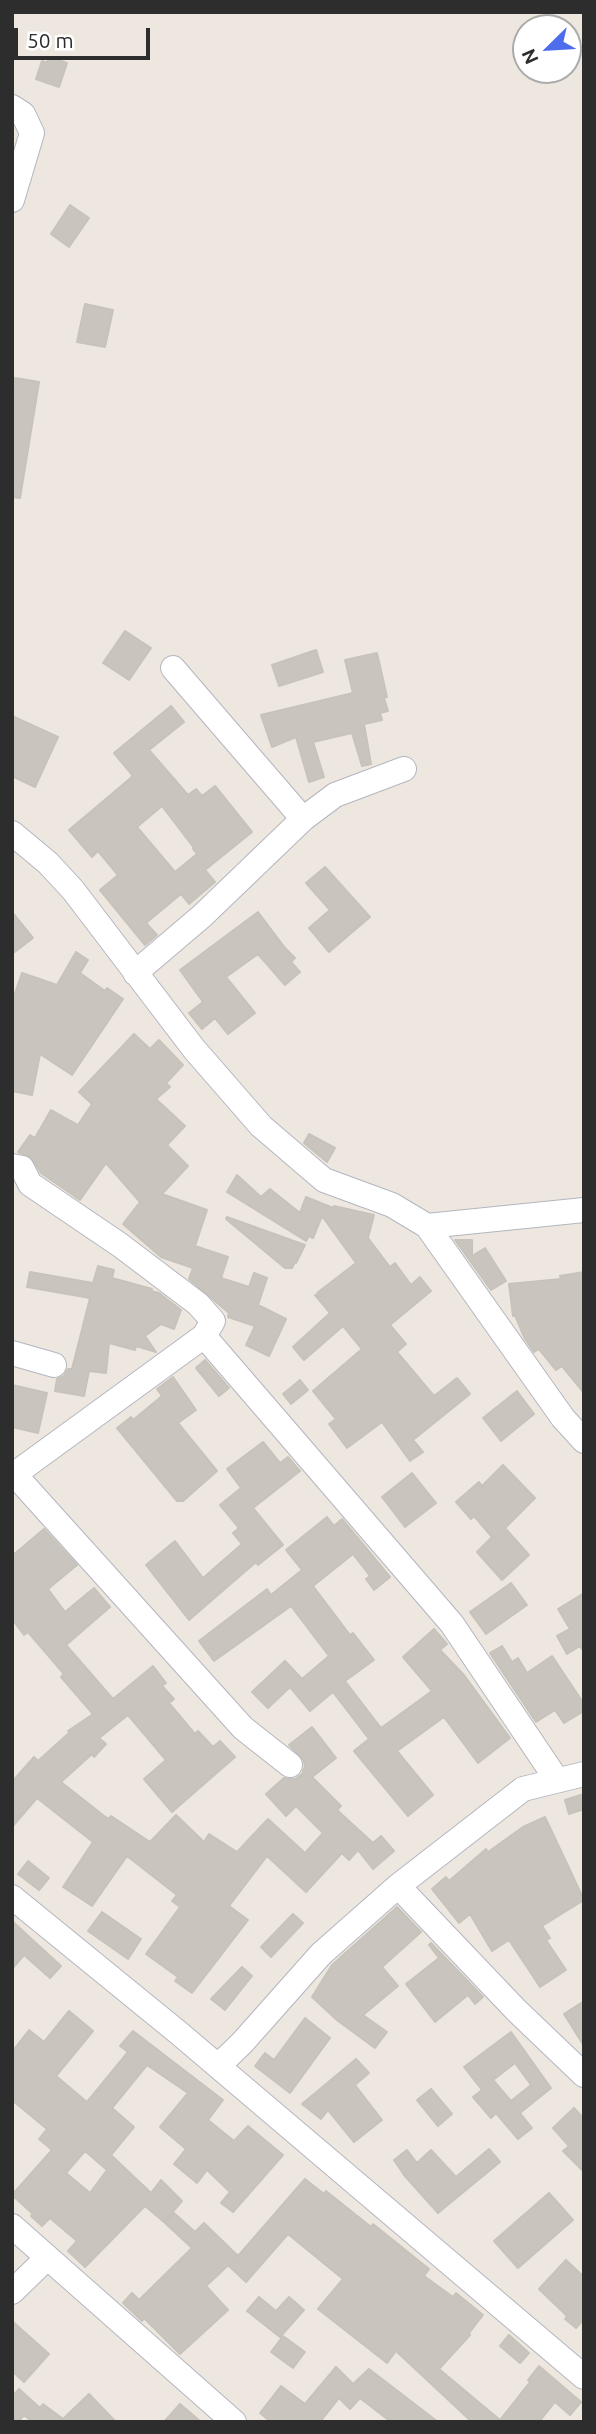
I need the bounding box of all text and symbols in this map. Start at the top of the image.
scale bar [18,14,154,58]
north arrow [512,14,582,84]
text: 50 m [27,28,74,52]
text: N [517,46,543,68]

